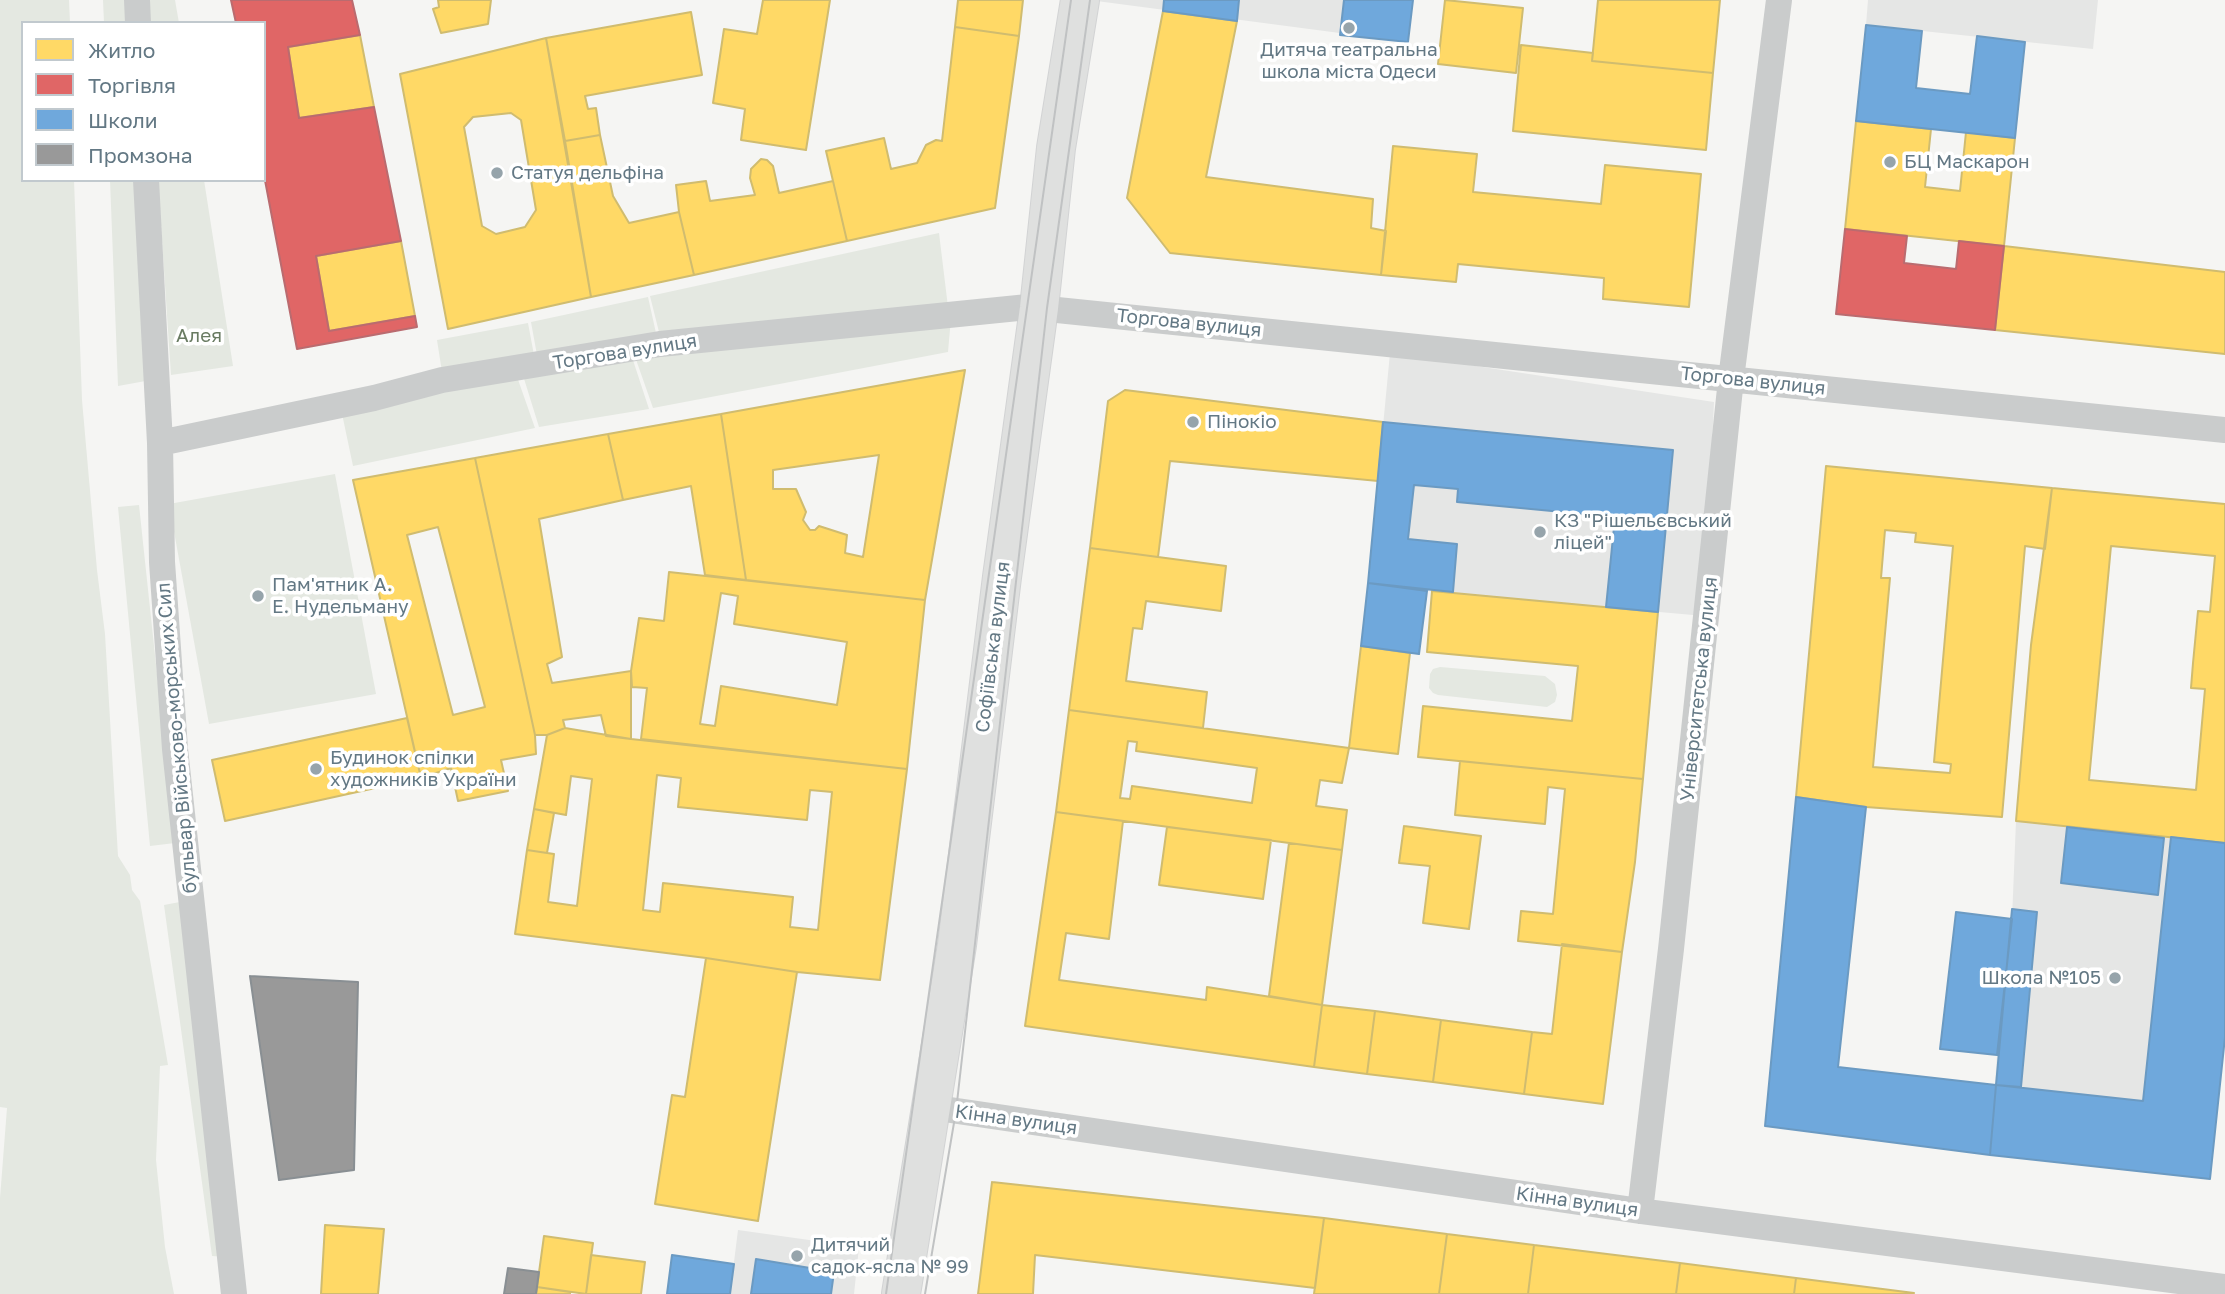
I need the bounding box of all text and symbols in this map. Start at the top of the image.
marker: Дитяча театральна школа міста Одеси [1341,20,1357,36]
legend [21,21,266,182]
text: Житло [88,37,155,63]
place label: Дитяча театральна школа міста Одеси [1260,39,1438,83]
text: Торгівля [88,72,176,98]
text: Школи [88,107,158,133]
text: Промзона [88,142,193,168]
place label: БЦ Маскарон [1904,151,2029,173]
marker: БЦ Маскарон [1882,154,1898,170]
place label: Статуя дельфіна [511,162,664,184]
marker: Статуя дельфіна [489,165,505,181]
street label: Торгова вулиця [1115,304,1263,342]
park label: Алея [176,325,222,347]
street label: Торгова вулиця [551,329,699,375]
street label: Торгова вулиця [1679,362,1827,400]
place label: Пінокіо [1207,411,1277,433]
marker: Пінокіо [1185,414,1201,430]
place label: КЗ "Рішельєвський ліцей" [1554,510,1732,554]
marker: КЗ "Рішельєвський ліцей" [1532,524,1548,540]
street label: Софіївська вулиця [971,560,1015,734]
place label: Пам'ятник А. Е. Нудельману [272,574,409,618]
street label: Університетська вулиця [1676,576,1722,802]
street label: бульвар Військово-морських Сил [152,582,202,894]
marker: Пам'ятник А. Е. Нудельману [250,588,266,604]
place label: Будинок спілки художників України [330,747,517,791]
marker: Будинок спілки художників України [308,761,324,777]
place label: Школа №105 [1981,967,2101,989]
marker: Школа №105 [2107,970,2123,986]
street label: Кінна вулиця [953,1100,1079,1140]
street label: Кінна вулиця [1514,1182,1640,1222]
place label: Дитячий садок-ясла № 99 [811,1234,969,1278]
marker: Дитячий садок-ясла № 99 [789,1248,805,1264]

